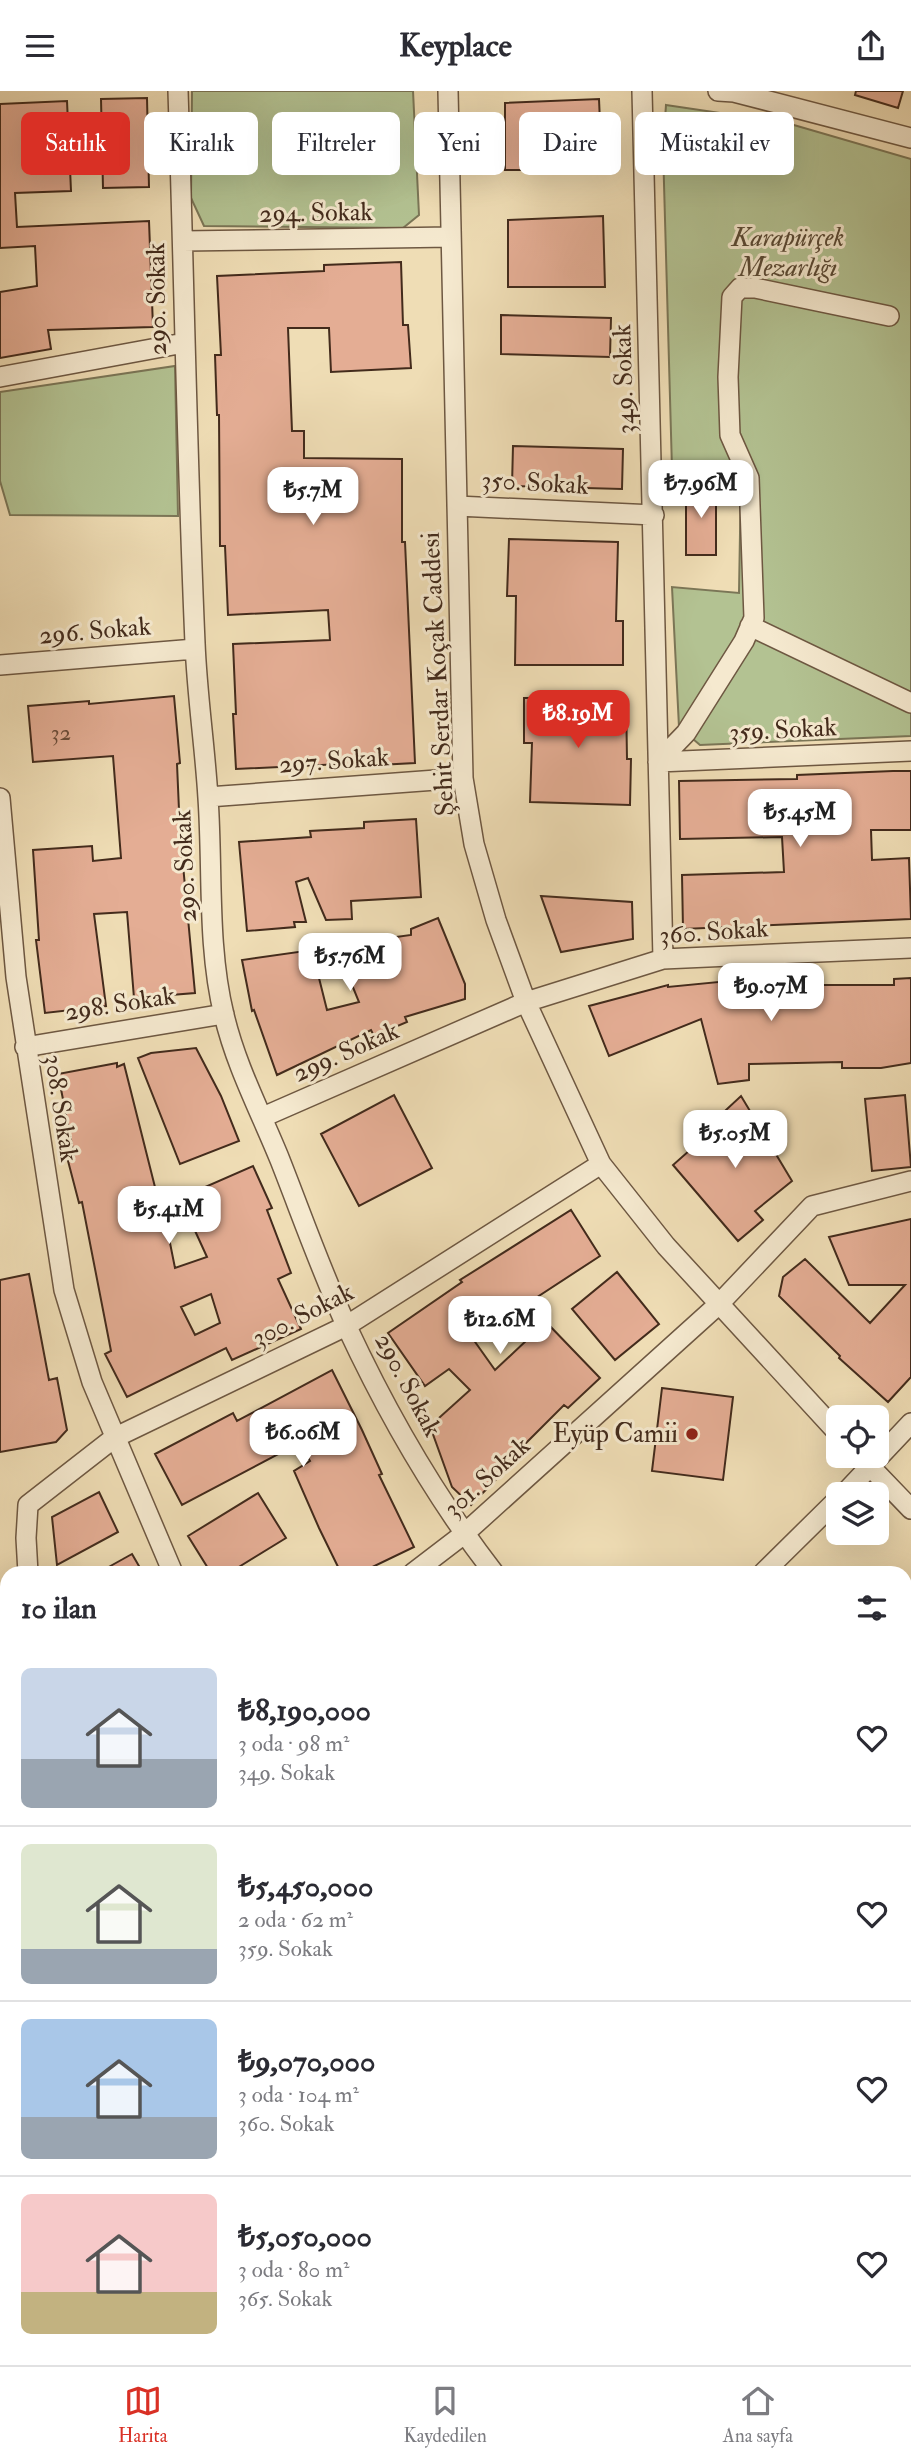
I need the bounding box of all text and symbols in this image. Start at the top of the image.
text: Keyplace [399,26,512,66]
icon: menu [21,27,59,65]
icon: share [852,27,890,65]
chip: Satılık [21,112,130,175]
chip: Kiralık [144,112,258,175]
chip: Filtreler [272,112,400,175]
chip: Yeni [414,112,505,175]
chip: Daire [519,112,621,175]
chip: Müstakil ev [635,112,794,175]
street label: 294. Sokak [259,196,374,230]
park label: Karapürçek Mezarlığı [730,222,844,284]
street label: 290. Sokak [140,242,174,356]
street label: 349. Sokak [606,323,642,435]
pin: ₺7.96M [644,461,758,520]
street label: 350. Sokak [481,464,590,502]
pin: ₺5.7M [264,467,362,527]
text: ₺7.96M [664,468,738,497]
text: ₺5.7M [283,475,343,504]
street label: Şehit Serdar Koçak Caddesi [415,531,461,817]
street label: 296. Sokak [38,610,153,652]
pin: ₺8.19M [521,691,635,750]
text: ₺8.19M [543,698,613,727]
street label: 359. Sokak [728,711,838,749]
house number: 32 [51,718,71,747]
street label: 297. Sokak [278,741,391,781]
pin: ₺5.45M [743,789,857,849]
text: ₺5.45M [764,797,836,826]
street label: 290. Sokak [166,808,204,923]
street label: 360. Sokak [658,912,770,952]
pin: ₺5.76M [293,933,407,993]
text: ₺5.76M [315,941,385,970]
pin: ₺9.07M [714,963,828,1023]
text: ₺9.07M [734,971,808,1000]
street label: 298. Sokak [62,979,178,1029]
street label: 299. Sokak [288,1014,404,1090]
street label: 308. Sokak [37,1052,85,1165]
pin: ₺5.05M [678,1111,792,1170]
text: ₺5.05M [699,1118,771,1147]
pin: ₺5.41M [112,1187,226,1246]
text: ₺5.41M [134,1194,204,1223]
street label: 300. Sokak [247,1276,359,1354]
pin: ₺12.6M [443,1297,557,1356]
text: ₺12.6M [464,1304,536,1333]
street label: 290. Sokak [367,1328,449,1443]
map controls [826,1405,889,1545]
button: locate [826,1405,889,1468]
pin: ₺6.06M [246,1409,360,1469]
text: ₺6.06M [266,1417,340,1446]
place label: Eyüp Camii [553,1418,678,1451]
marker: Eyüp Camii [684,1426,700,1442]
street label: 301. Sokak [437,1430,537,1524]
button: layers [826,1482,889,1545]
icon: filters [853,1589,891,1627]
text: 10 ilan [21,1590,97,1627]
text: ₺8,190,000 [238,1692,371,1729]
icon: home [77,1696,161,1780]
icon: heart [853,1719,891,1757]
text: 3 oda · 98 m² [238,1729,349,1758]
text: 349. Sokak [238,1758,335,1787]
text: ₺5,450,000 [238,1868,373,1905]
icon: home [77,1872,161,1956]
icon: heart [853,1895,891,1933]
text: 2 oda · 62 m² [238,1905,353,1934]
text: 359. Sokak [238,1934,333,1963]
text: ₺9,070,000 [238,2043,375,2080]
icon: home [77,2047,161,2131]
icon: heart [853,2070,891,2108]
text: 3 oda · 104 m² [238,2080,359,2109]
text: 360. Sokak [238,2109,335,2138]
text: ₺5,050,000 [238,2218,372,2255]
icon: home [77,2222,161,2306]
icon: heart [853,2245,891,2283]
text: 3 oda · 80 m² [238,2255,349,2284]
text: 365. Sokak [238,2284,333,2313]
tab: Harita [118,2382,168,2448]
tab: Kaydedilen [404,2382,487,2448]
tab: Ana sayfa [723,2382,793,2448]

